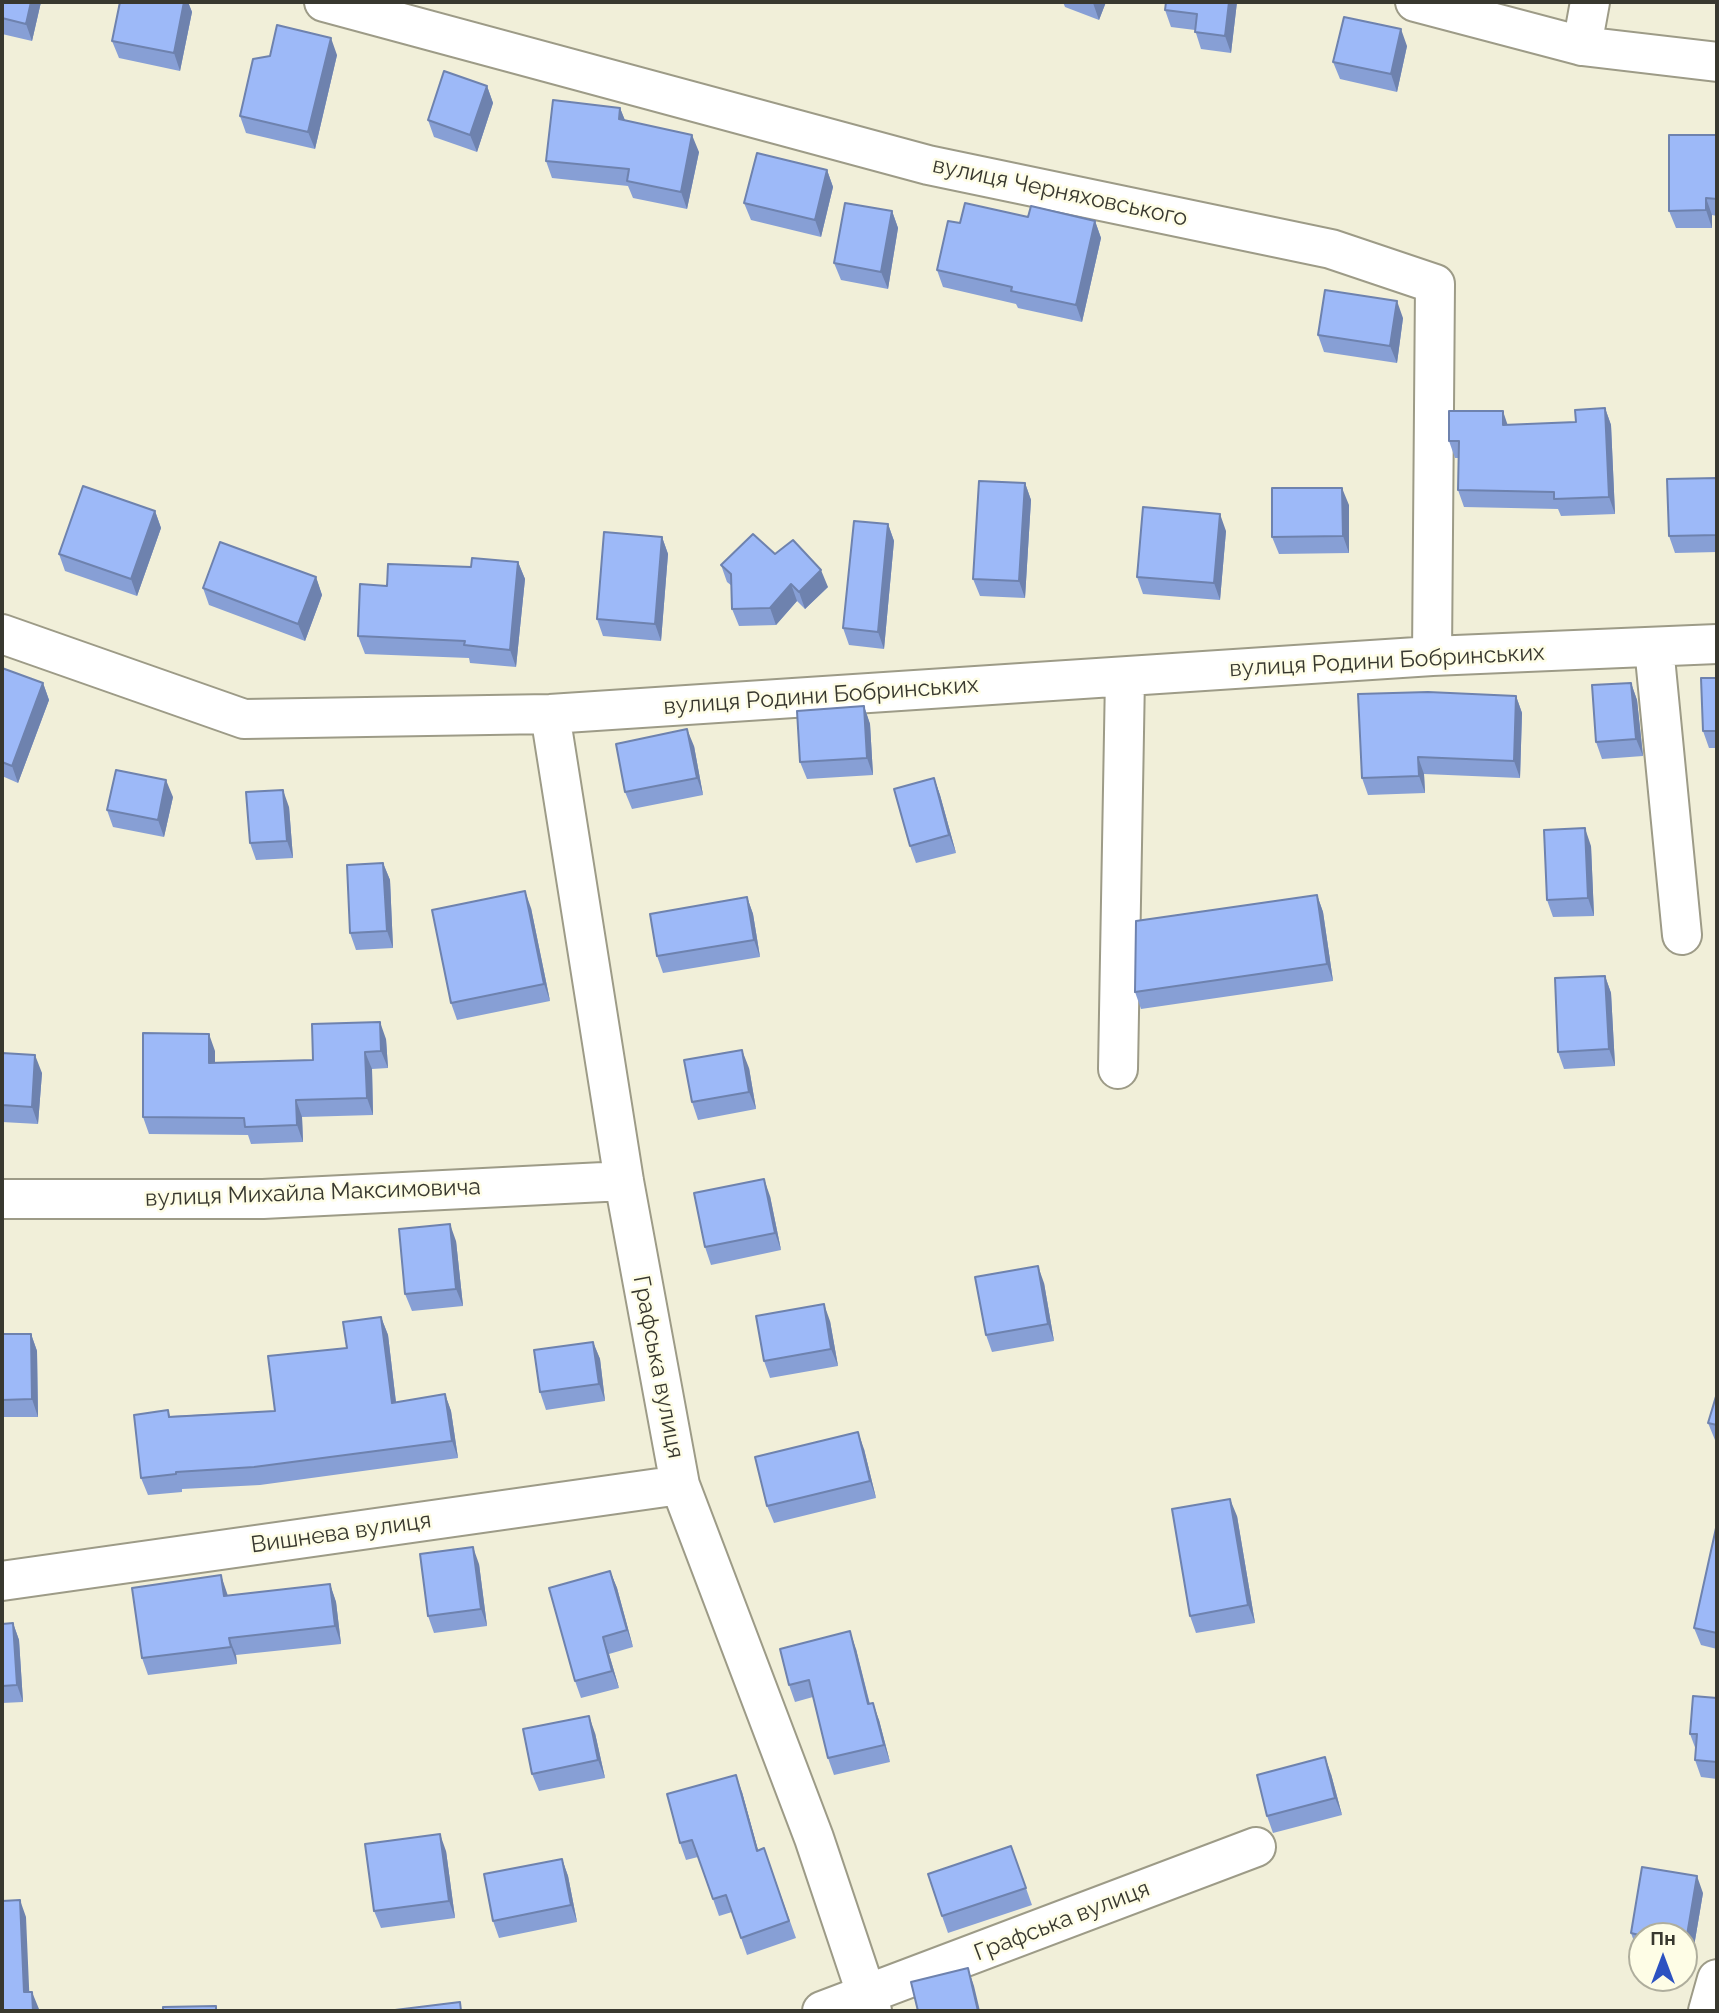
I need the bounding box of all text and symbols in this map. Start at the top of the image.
street label: вулиця Черняховського [930,151,1190,233]
street label: вулиця Родини Бобринських [1229,639,1545,683]
street label: вулиця Родини Бобринських [663,671,979,721]
street label: вулиця Михайла Максимовича [145,1173,481,1213]
street label: Графська вулиця [627,1273,689,1461]
street label: Вишнева вулиця [249,1507,433,1559]
street label: Графська вулиця [970,1875,1154,1967]
north arrow [1628,1922,1698,1992]
text: Пн [1650,1927,1676,1949]

